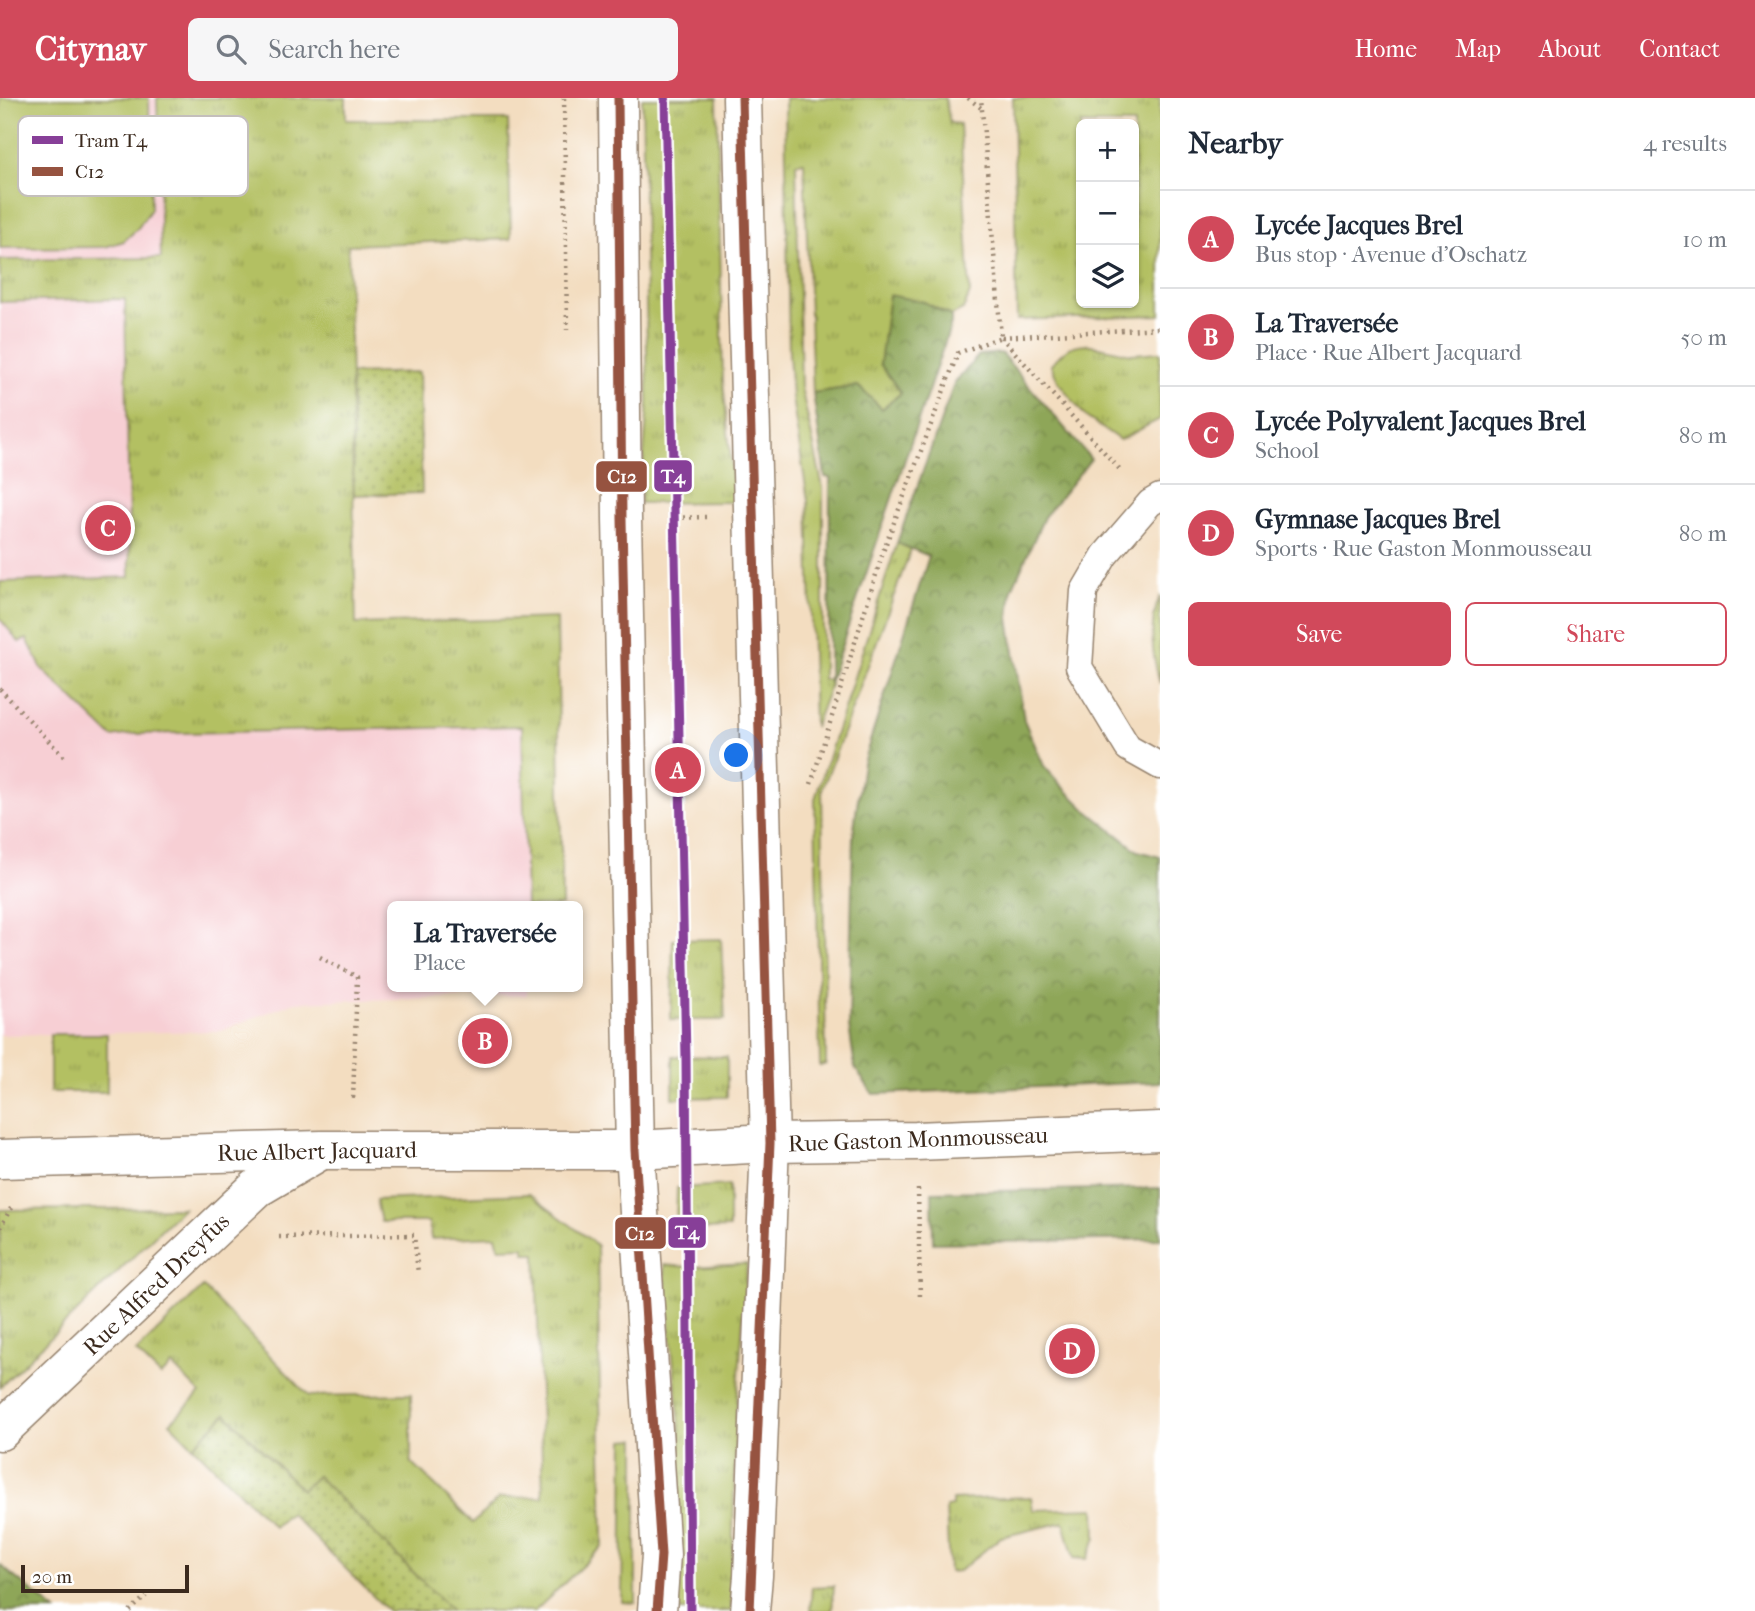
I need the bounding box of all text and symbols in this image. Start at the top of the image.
search box [188,18,678,81]
text: Citynav [35,30,146,69]
icon: search [212,30,250,68]
text: Search here [268,34,400,65]
text: Home [1355,35,1417,63]
text: Map [1455,35,1501,63]
text: About [1539,35,1601,63]
text: Contact [1639,35,1720,63]
legend [18,116,248,196]
map controls [1076,119,1139,308]
button: + [1076,119,1139,182]
text: Nearby [1188,126,1283,161]
text: Tram T4 [75,130,148,152]
text: 4 results [1643,130,1727,157]
text: C12 [75,161,105,183]
button: − [1076,182,1139,245]
text: Lycée Jacques Brel [1255,210,1463,241]
text: A [1204,226,1218,253]
text: 10 m [1682,226,1727,253]
text: Bus stop · Avenue d'Oschatz [1255,241,1527,268]
button: layers [1076,245,1139,308]
text: La Traversée [1255,308,1398,339]
text: B [1204,324,1218,351]
text: 50 m [1680,324,1727,351]
text: Place · Rue Albert Jacquard [1255,339,1522,366]
text: Lycée Polyvalent Jacques Brel [1255,406,1586,437]
text: C [1203,422,1219,449]
text: 80 m [1679,422,1727,449]
text: School [1255,437,1319,464]
line badge: T4 [653,459,693,493]
line badge: C12 [595,460,648,493]
text: C12 [607,466,637,488]
text: T4 [660,466,686,488]
pin: C [85,502,131,554]
text: Gymnase Jacques Brel [1255,504,1500,535]
text: D [1202,520,1220,547]
text: 80 m [1679,520,1727,547]
text: Sports · Rue Gaston Monmousseau [1255,535,1592,562]
button: Save [1188,602,1451,666]
button: Share [1465,602,1727,666]
your location [719,738,753,772]
pin: A [655,744,701,796]
popup [387,901,583,992]
text: La Traversée [413,918,557,949]
text: Place [413,949,466,976]
pin: B [462,1015,508,1067]
street label: Rue Gaston Monmousseau [788,1121,1048,1158]
street label: Rue Albert Jacquard [217,1136,418,1167]
street label: Rue Alfred Dreyfus [78,1208,235,1361]
line badge: C12 [614,1216,667,1250]
line badge: T4 [667,1216,707,1249]
text: T4 [674,1222,700,1244]
text: C12 [625,1223,655,1245]
pin: D [1049,1325,1095,1377]
scale bar [21,1562,189,1594]
text: 20 m [32,1566,72,1588]

